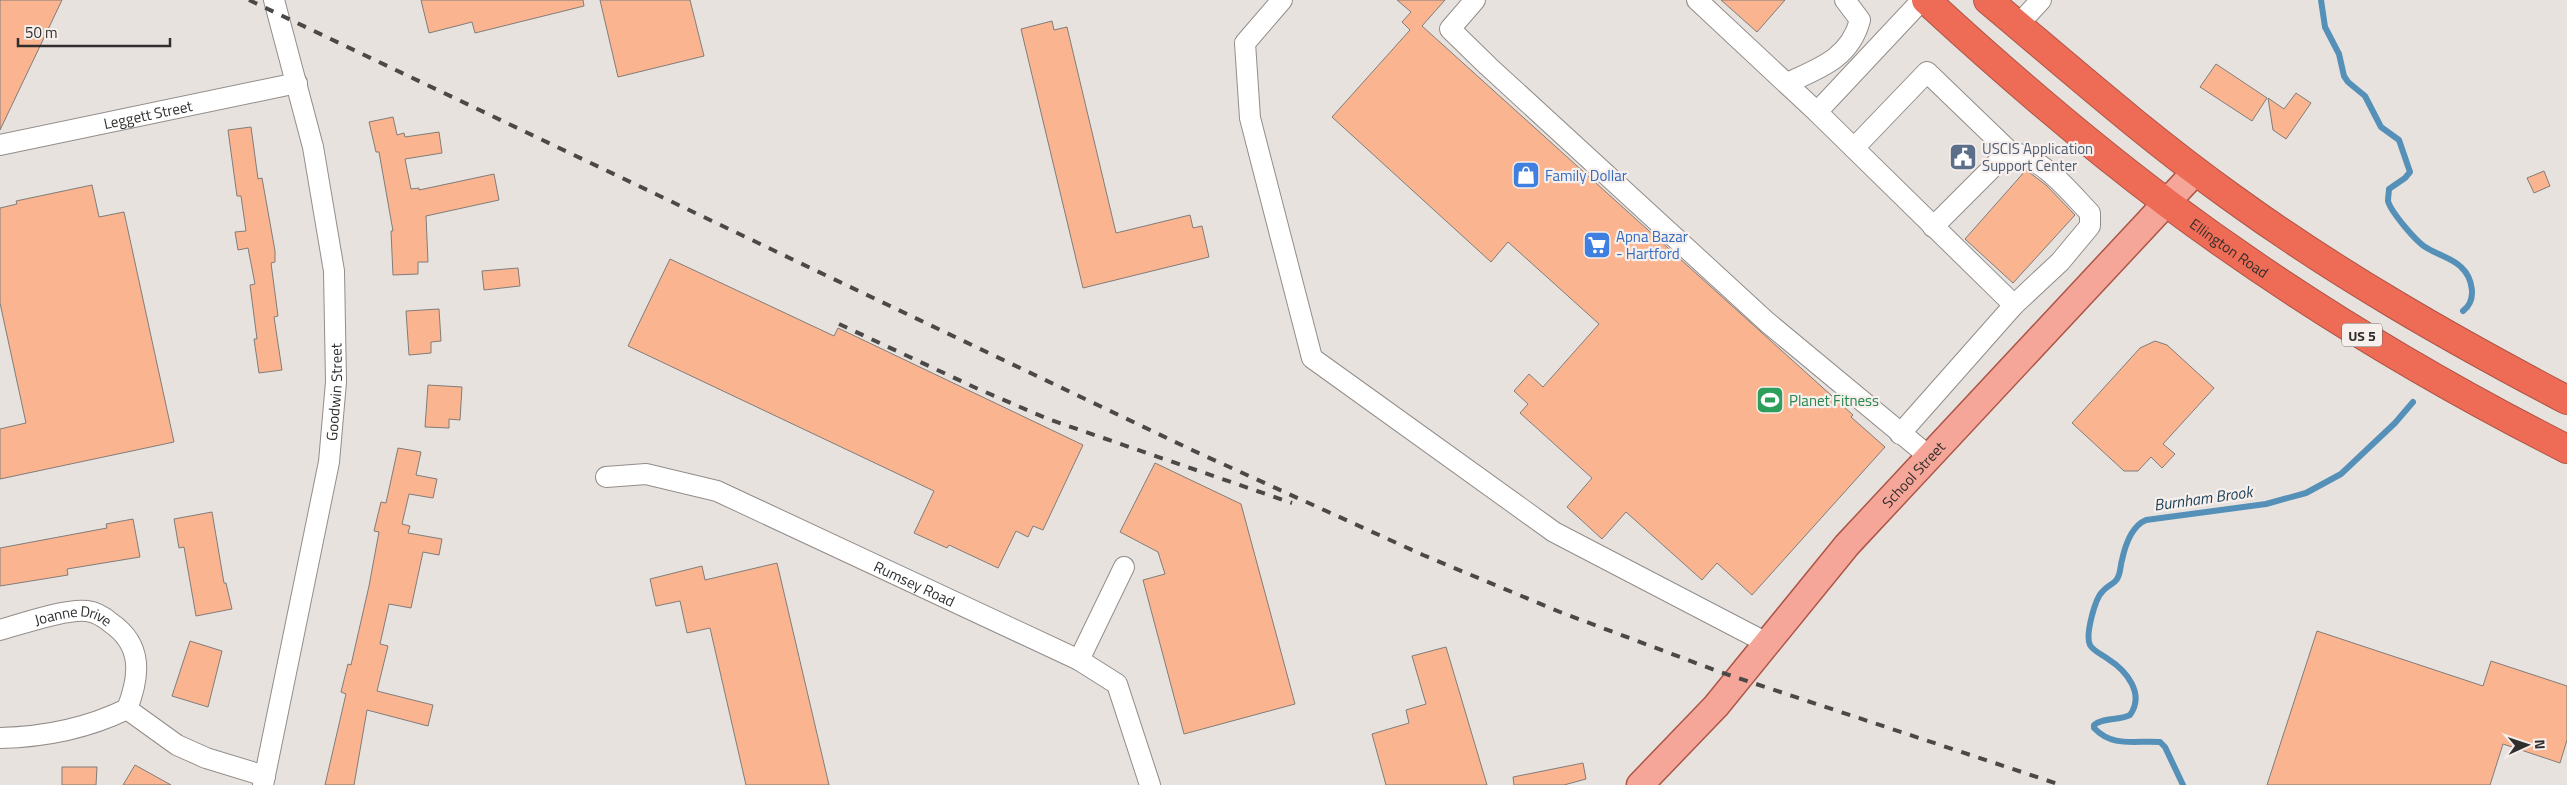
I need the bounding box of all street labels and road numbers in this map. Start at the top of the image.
street label: Leggett Street [101,94,195,135]
street label: Ellington Road [2185,212,2273,283]
road number: US 5 [2342,324,2382,346]
street label: Goodwin Street [319,342,347,442]
street label: School Street [1876,435,1951,513]
street label: Rumsey Road [870,554,959,612]
street label: Joanne Drive [31,599,117,631]

